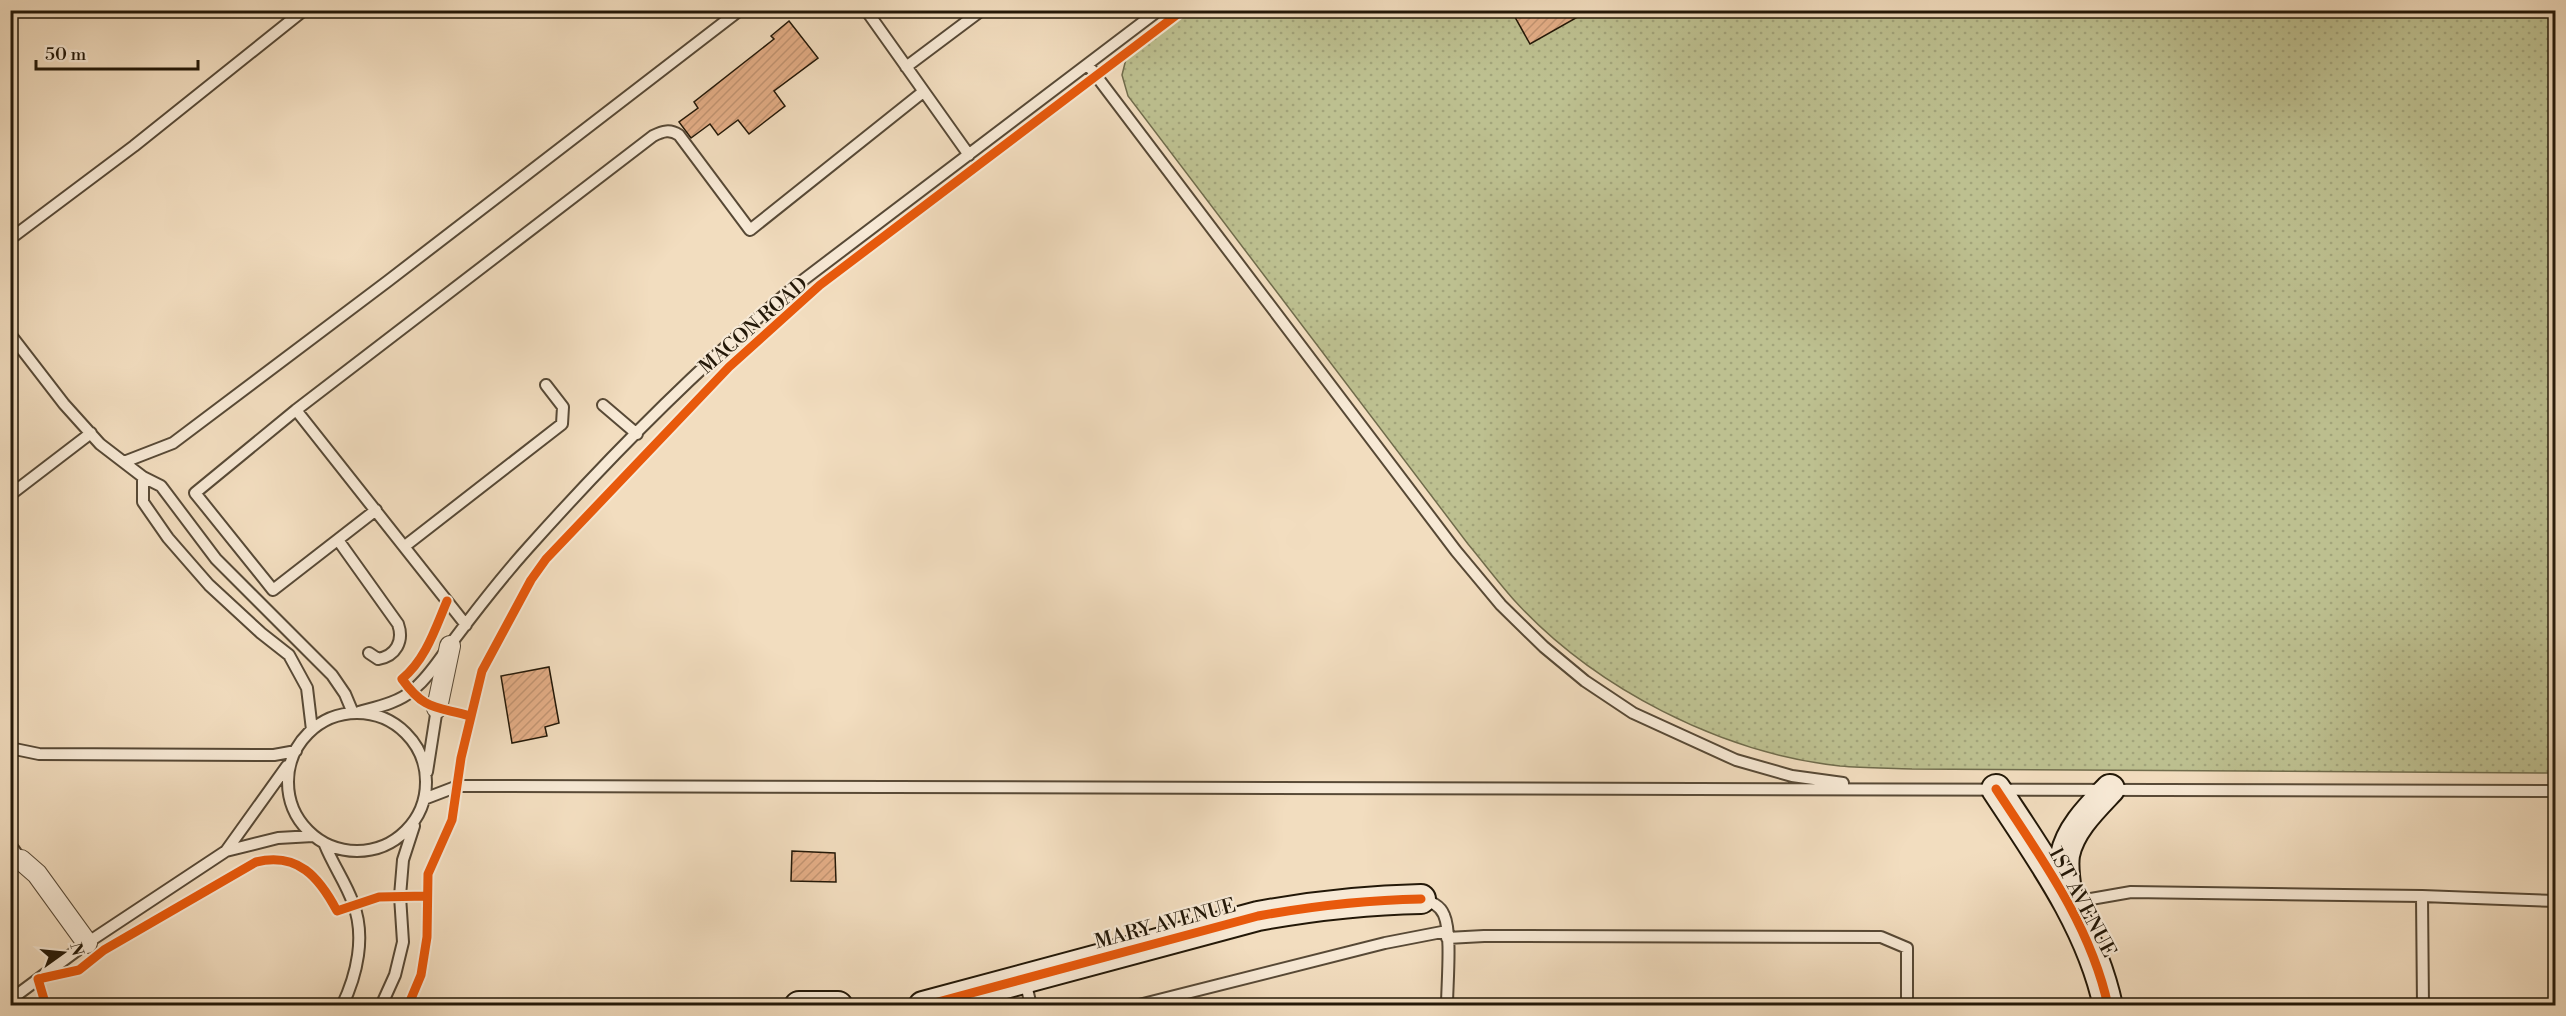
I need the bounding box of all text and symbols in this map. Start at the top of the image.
scale bar [36,33,198,71]
text: 50 m [45,43,87,66]
street label: MACON ROAD [695,272,813,380]
street label: 1ST AVENUE [2042,843,2121,962]
street label: MARY AVENUE [1092,894,1239,955]
north arrow [33,923,93,983]
text: N [65,941,88,958]

